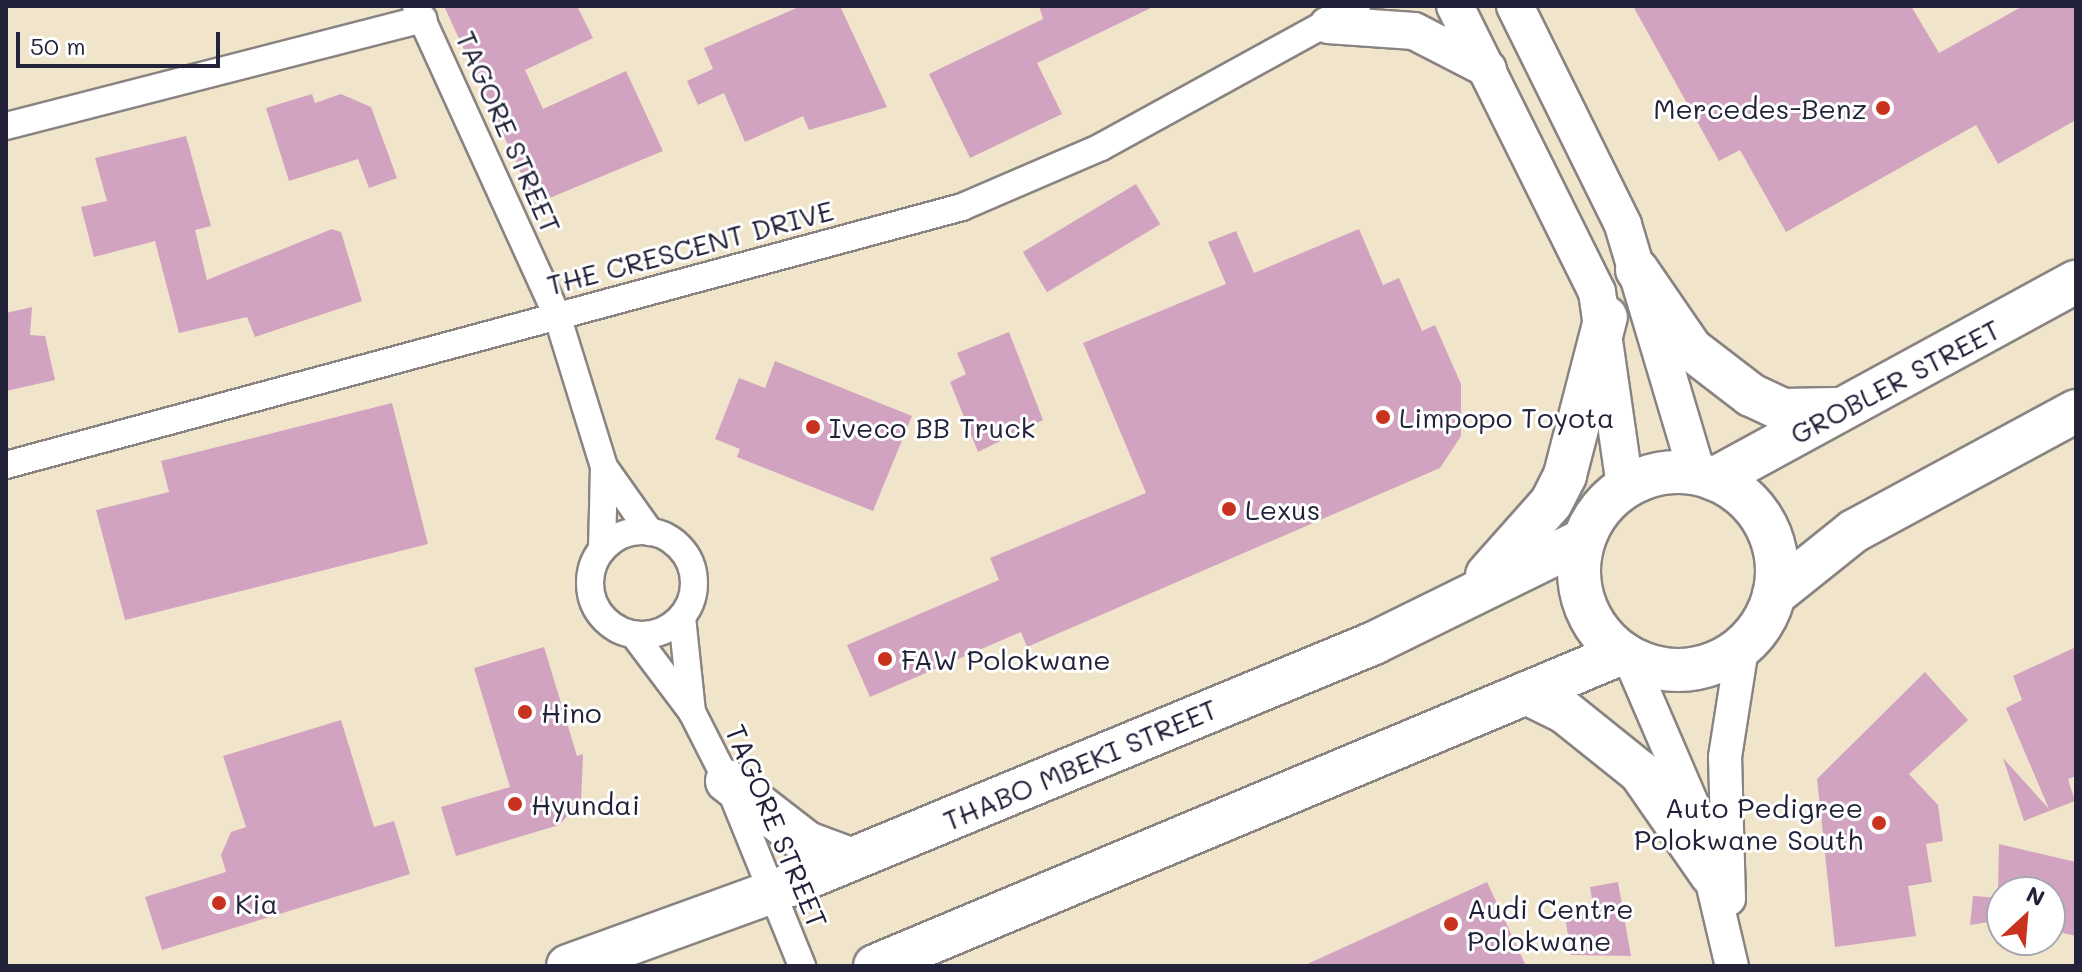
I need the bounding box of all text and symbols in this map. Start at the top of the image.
scale bar [20,16,224,66]
street label: TAGORE STREET [449,26,569,238]
text: 50 m [30,30,86,61]
place label: Mercedes-Benz [1653,91,1867,125]
marker: Mercedes-Benz [1874,99,1892,117]
street label: THE CRESCENT DRIVE [543,193,837,301]
street label: GROBLER STREET [1784,311,2006,451]
place label: Limpopo Toyota [1399,400,1615,434]
marker: Limpopo Toyota [1374,408,1392,426]
place label: Iveco BB Truck [829,410,1035,444]
marker: Iveco BB Truck [804,418,822,436]
place label: Lexus [1245,492,1320,526]
marker: Lexus [1220,500,1238,518]
place label: FAW Polokwane [901,642,1111,676]
marker: FAW Polokwane [876,650,894,668]
street label: THABO MBEKI STREET [938,691,1222,837]
place label: Hino [541,695,602,729]
marker: Hino [516,703,534,721]
street label: TAGORE STREET [719,719,835,933]
place label: Hyundai [531,787,640,821]
place label: Auto Pedigree Polokwane South [1634,790,1863,856]
marker: Hyundai [506,795,524,813]
marker: Auto Pedigree Polokwane South [1870,814,1888,832]
north arrow [1986,876,2066,956]
text: N [2022,879,2050,912]
place label: Kia [235,886,278,920]
place label: Audi Centre Polokwane [1467,891,1634,957]
marker: Kia [210,894,228,912]
marker: Audi Centre Polokwane [1442,915,1460,933]

